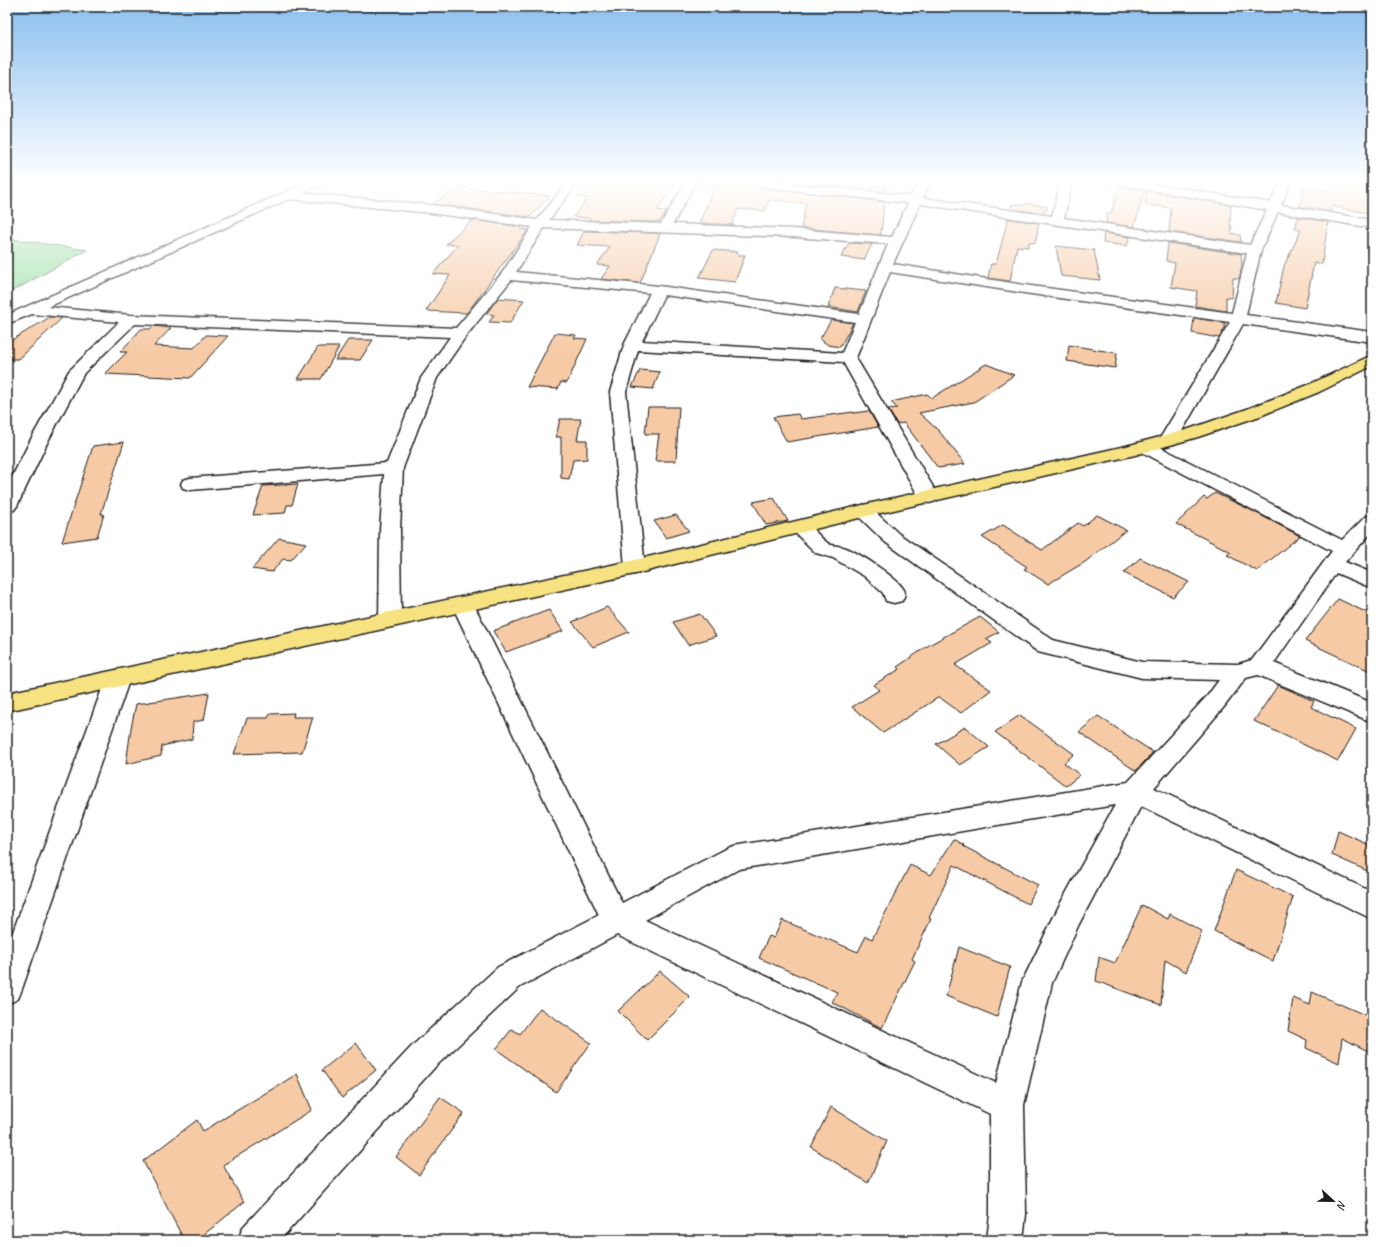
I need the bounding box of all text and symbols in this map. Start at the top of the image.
north arrow [1313,1181,1353,1221]
text: N [1334,1199,1350,1213]

